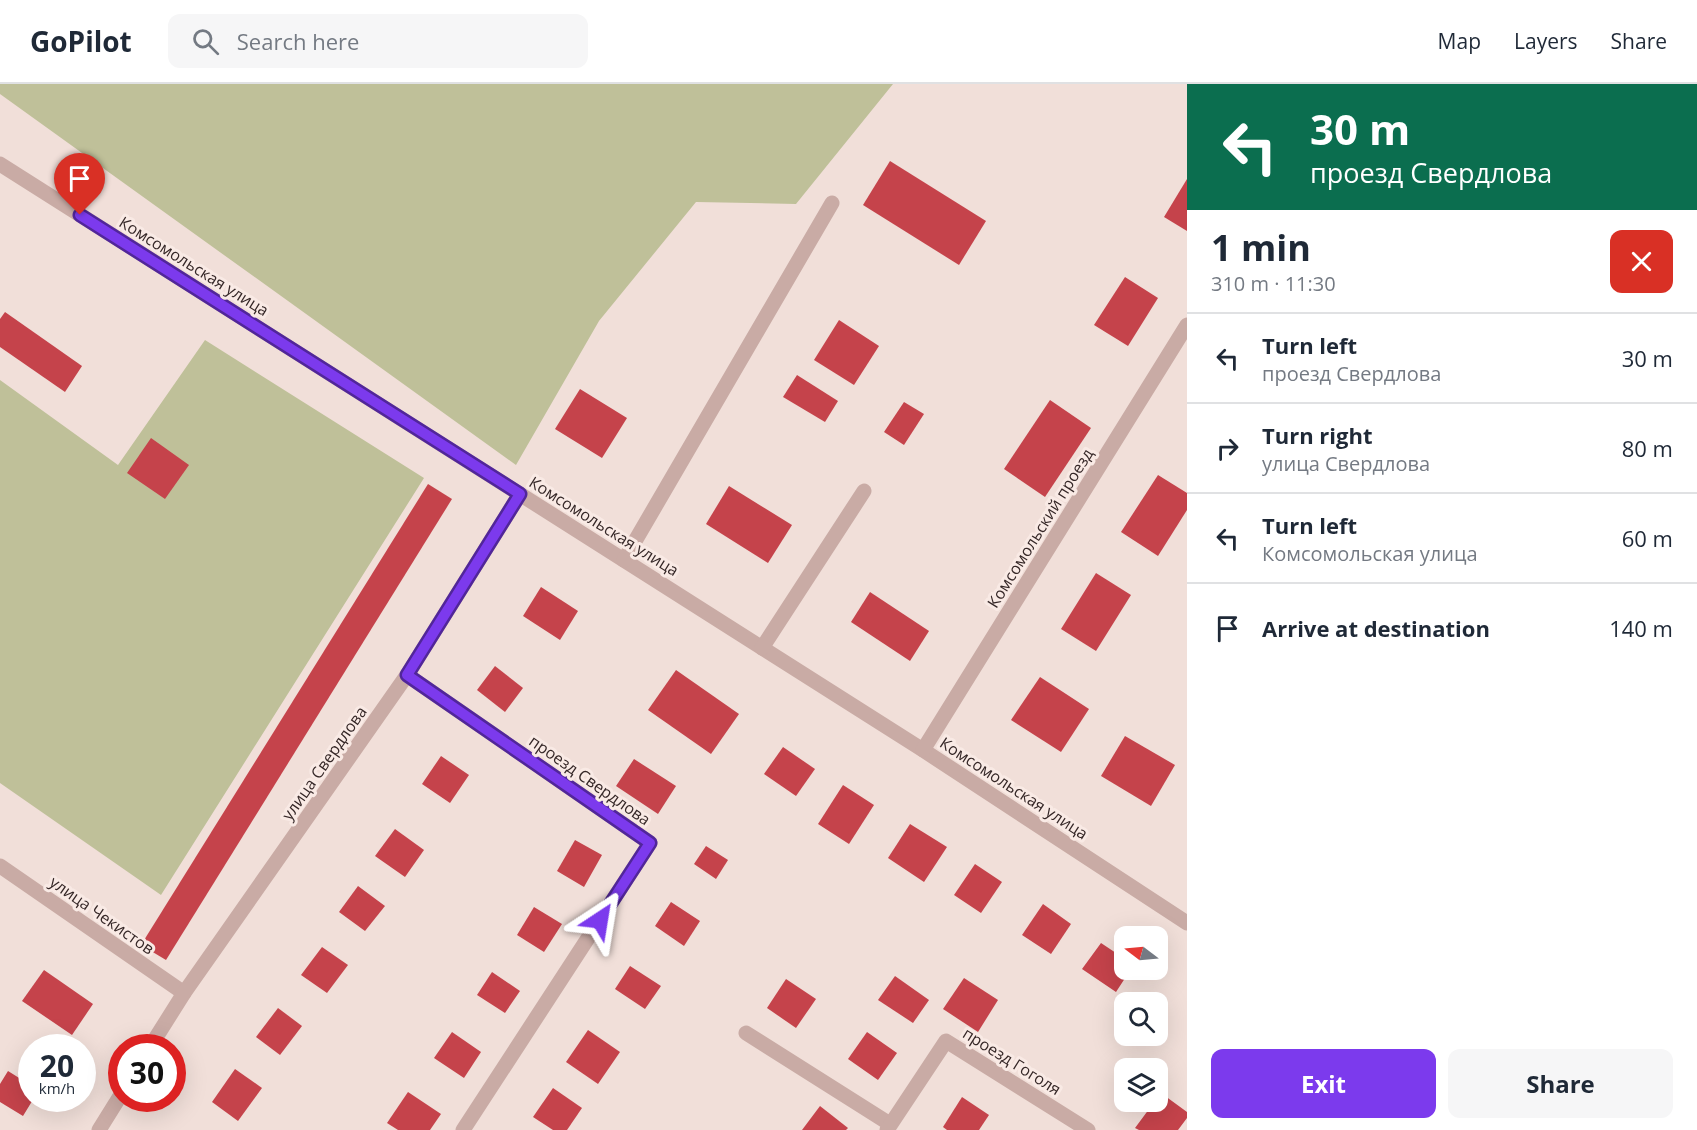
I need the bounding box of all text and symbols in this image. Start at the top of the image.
search box [168,14,588,68]
text: GoPilot [30,22,132,60]
icon: search [189,25,222,58]
text: Search here [237,26,359,56]
text: Map [1438,27,1481,55]
text: Layers [1514,27,1578,55]
text: Share [1611,27,1667,55]
text: 30 m [1310,100,1410,157]
icon: left [1211,108,1289,186]
pin [54,153,105,215]
text: проезд Свердлова [1310,154,1552,191]
icon: arrive [63,162,96,195]
street label: Комсомольская улица [115,211,273,321]
text: 1 min [1211,223,1311,272]
button: close [1610,230,1673,293]
text: 310 m · 11:30 [1211,270,1336,297]
text: Turn left [1262,330,1357,360]
icon: left [1211,342,1244,375]
text: 30 m [1622,343,1673,373]
text: проезд Свердлова [1262,360,1441,387]
text: Turn right [1262,420,1373,450]
icon: right [1211,432,1244,465]
text: 80 m [1622,433,1673,463]
street label: Комсомольский проезд [982,444,1098,612]
text: улица Свердлова [1262,450,1430,477]
street label: Комсомольская улица [525,471,683,581]
text: Turn left [1262,510,1357,540]
icon: left [1211,522,1244,555]
text: 60 m [1622,523,1673,553]
text: Комсомольская улица [1262,540,1478,567]
icon: arrive [1211,612,1244,645]
text: Arrive at destination [1262,613,1490,643]
text: 140 m [1609,613,1673,643]
street label: улица Свердлова [276,702,372,824]
street label: проезд Свердлова [525,730,655,830]
street label: Комсомольская улица [936,732,1092,844]
street label: улица Чекистов [45,871,159,959]
position arrow [568,888,632,952]
north arrow [1114,926,1168,980]
map controls [1114,926,1168,1112]
button: search [1114,992,1168,1046]
street label: проезд Гоголя [959,1022,1065,1100]
speed limit sign: 30 [108,1034,186,1112]
text: 20 [40,1045,74,1086]
button: Exit [1211,1049,1436,1118]
button: Share [1448,1049,1673,1118]
button: layers [1114,1058,1168,1112]
text: km/h [39,1078,75,1098]

